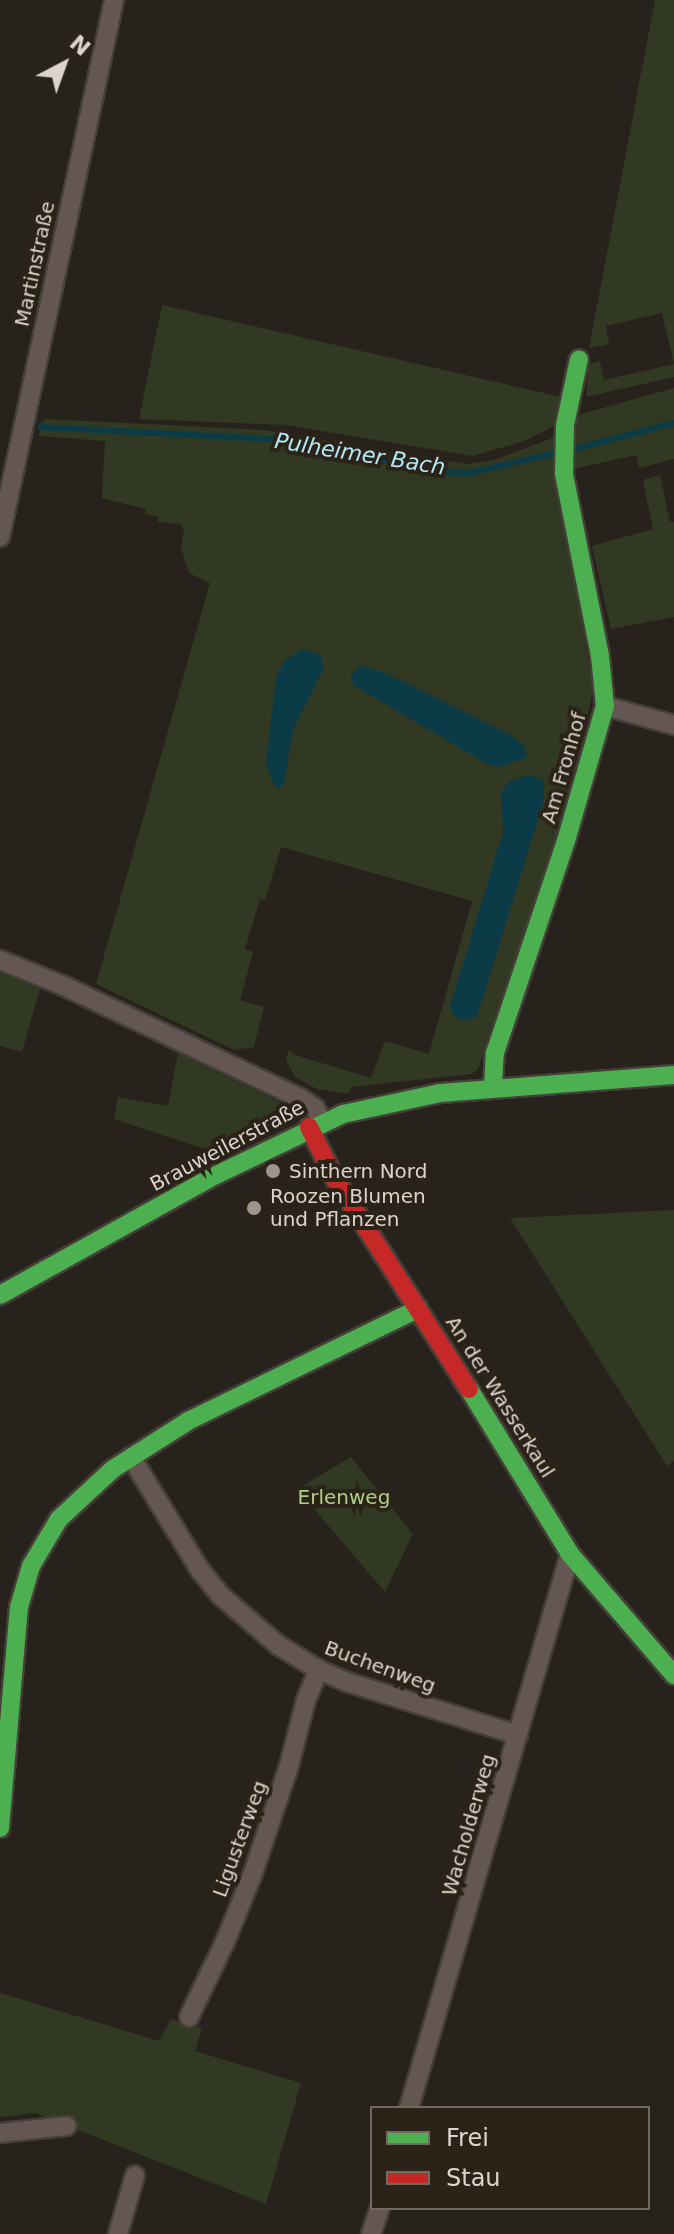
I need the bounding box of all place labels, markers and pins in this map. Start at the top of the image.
place label: Sinthern Nord [289,1159,427,1183]
marker: Sinthern Nord [264,1162,282,1180]
place label: Roozen Blumen und Pflanzen [270,1184,426,1231]
marker: Roozen Blumen und Pflanzen [245,1199,263,1217]

